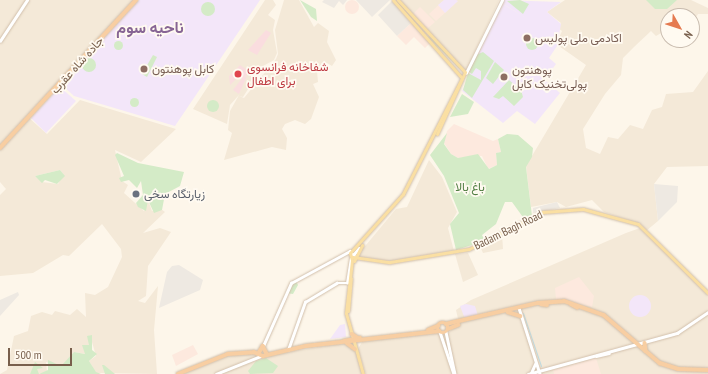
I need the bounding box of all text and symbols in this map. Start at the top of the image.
north arrow [660,8,700,48]
district label: ناحیه سوم [116,17,184,37]
text: N [681,28,696,42]
place label: اکادمی ملی پولیس [535,31,622,45]
street label: جاده شاه عقرب [47,33,107,97]
marker: اکادمی ملی پولیس [522,33,532,43]
place label: شفاخانه فرانسوی برای اطفال [247,60,328,88]
place label: کابل پوهنتون [152,62,214,76]
place label: پوهنتون پولی‌تخنیک کابل [512,63,587,91]
marker: کابل پوهنتون [139,64,149,74]
marker: شفاخانه فرانسوی برای اطفال [232,68,244,80]
marker: پوهنتون پولی‌تخنیک کابل [499,72,509,82]
park label: باغ بالا [455,180,485,194]
place label: زیارتگاه سخی [144,187,205,201]
marker: زیارتگاه سخی [131,189,141,199]
street label: Badam Bagh Road [471,207,545,253]
scale bar [10,340,74,366]
text: 500 m [15,347,42,362]

